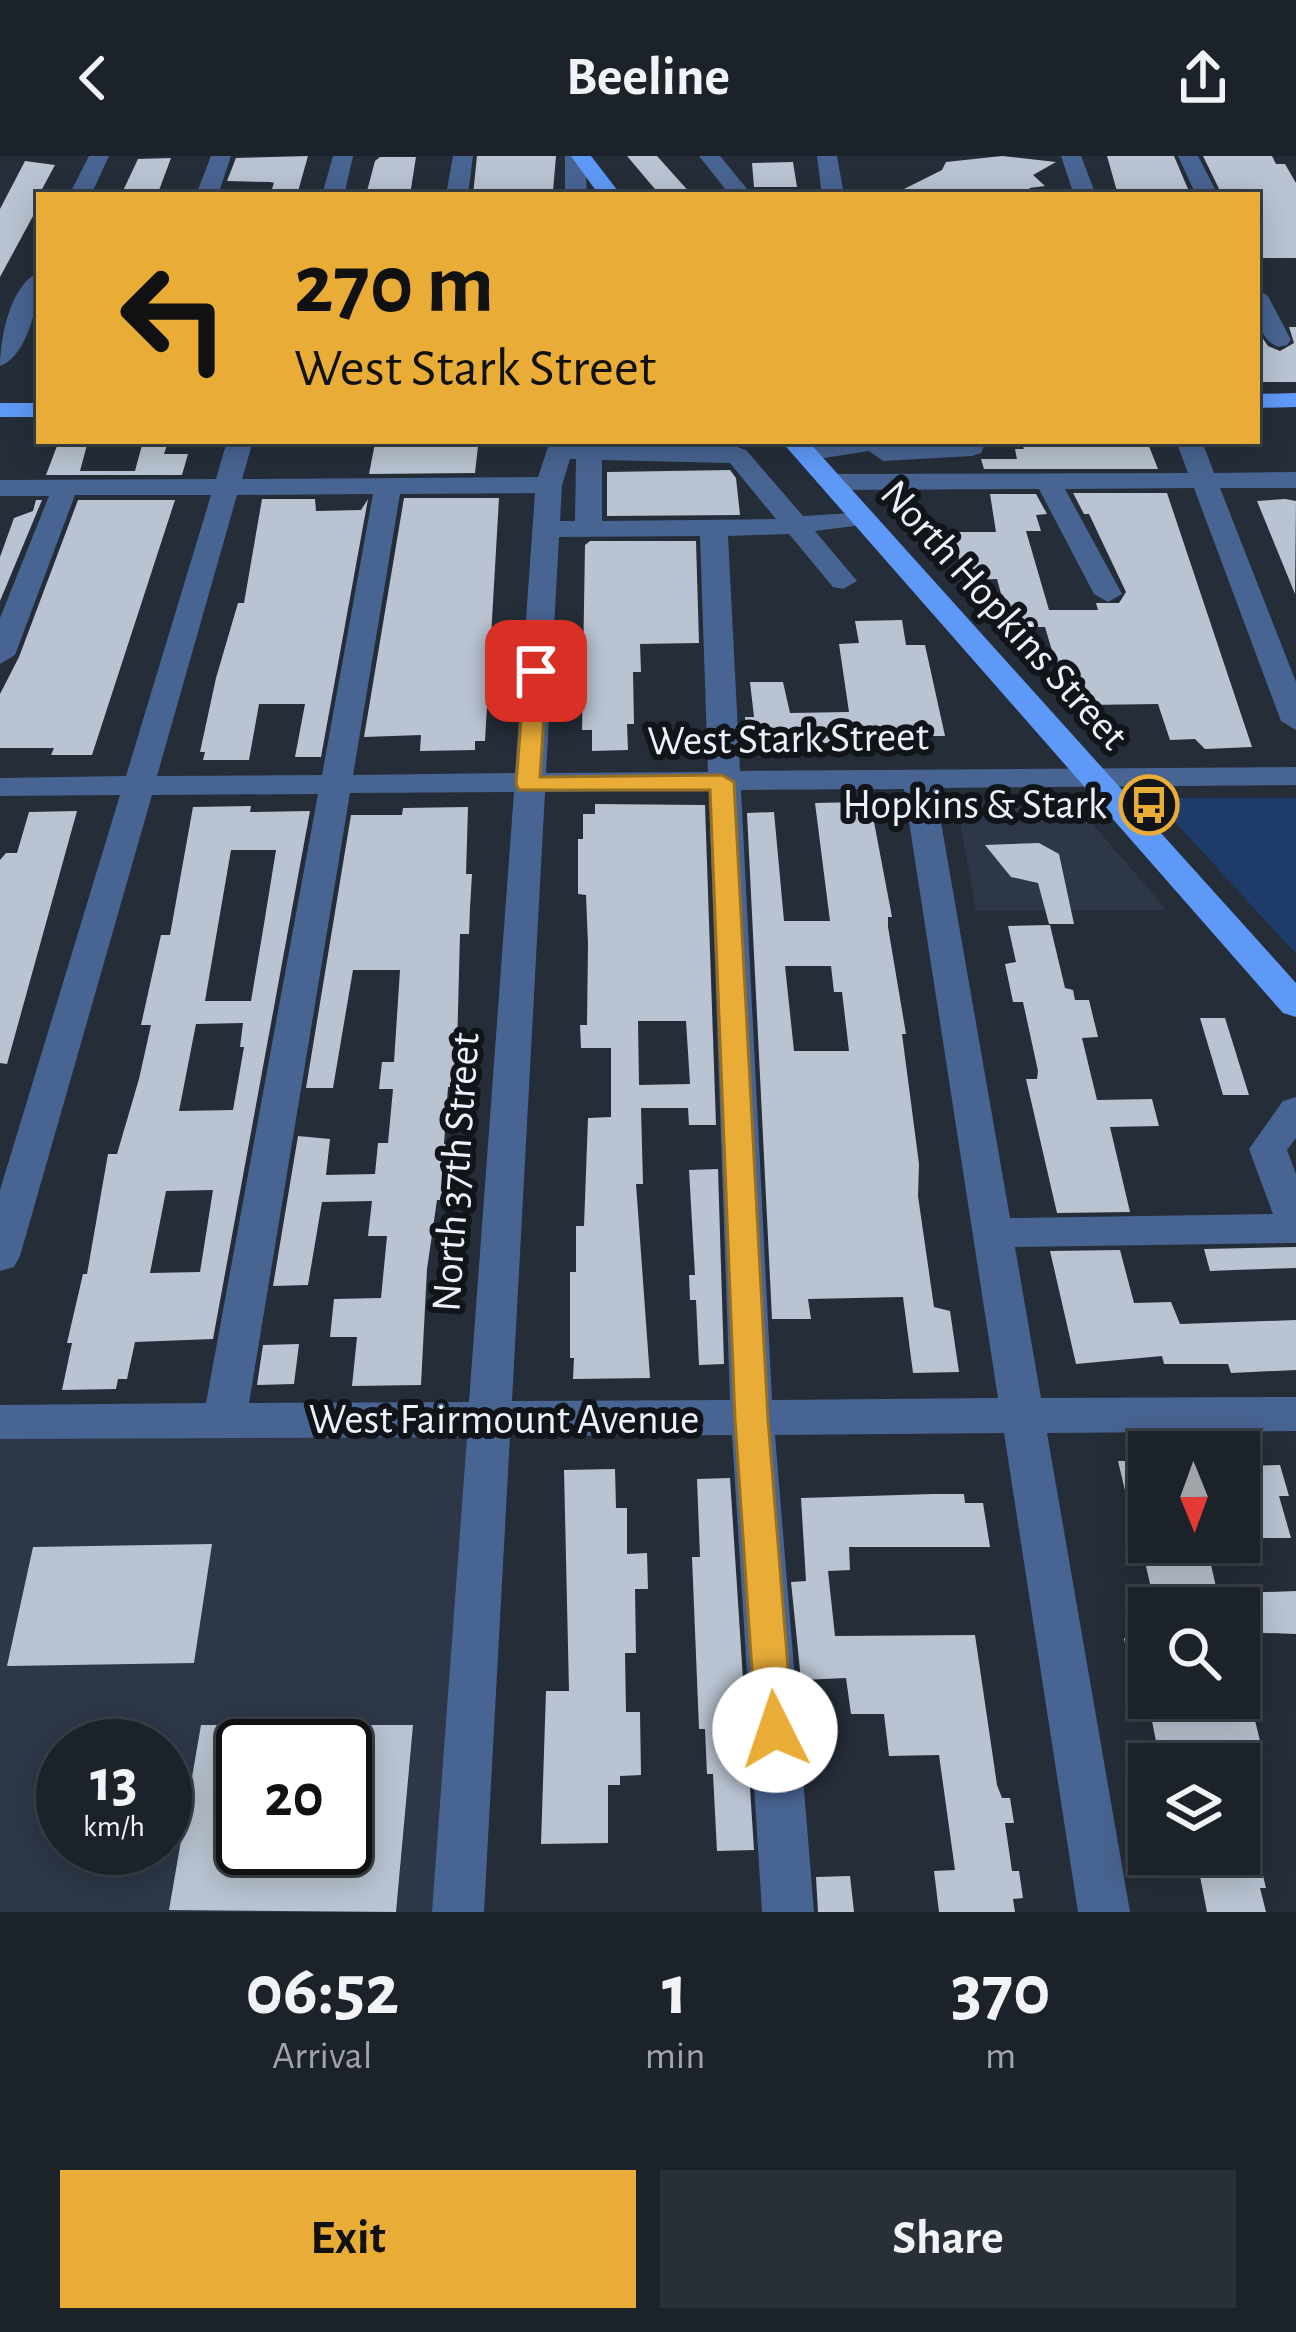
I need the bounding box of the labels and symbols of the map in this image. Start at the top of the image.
street label: North Hopkins Street [873,472,1135,758]
pin [485,620,587,722]
street label: West Stark Street [647,716,929,762]
bus stop icon: Hopkins & Stark [1118,774,1180,836]
place label: Hopkins & Stark [843,784,1107,826]
street label: North 37th Street [425,1031,487,1313]
street label: West Fairmount Avenue [309,1399,699,1441]
north arrow [1128,1431,1260,1563]
position arrow [712,1667,838,1793]
speed limit sign: 20 [216,1719,372,1875]

